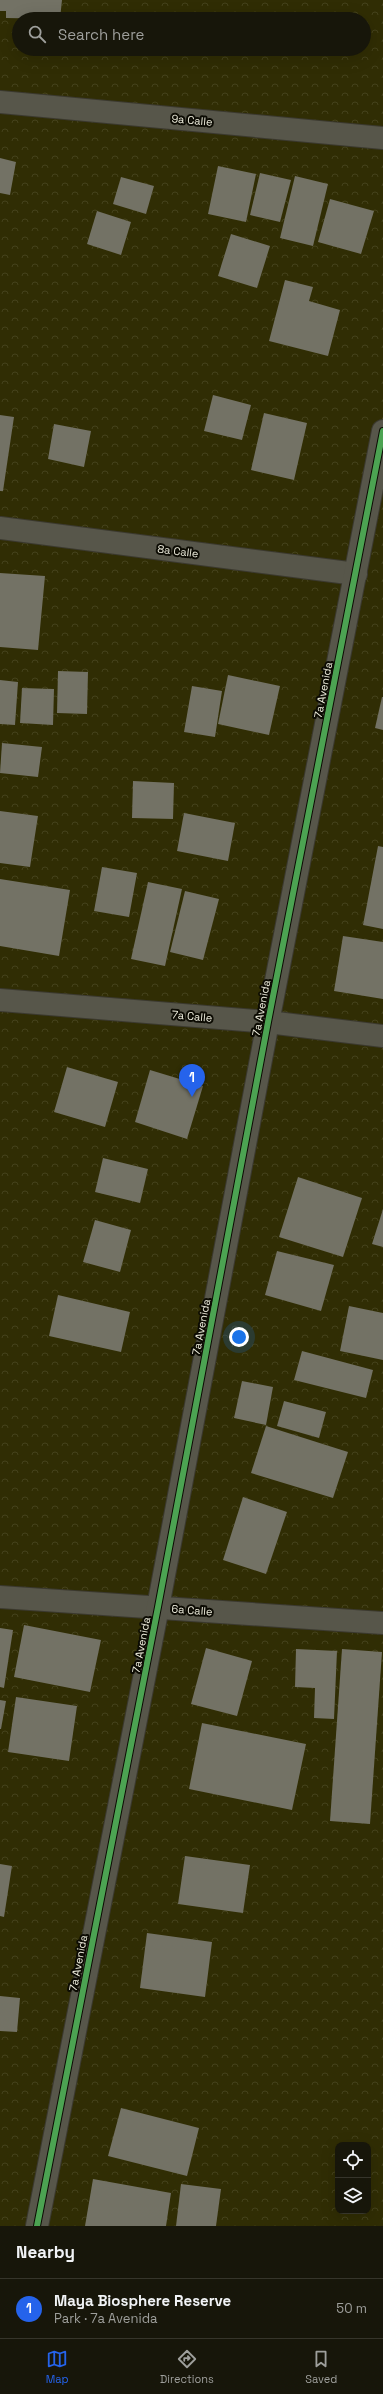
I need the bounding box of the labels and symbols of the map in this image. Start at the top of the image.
street label: 9a Calle [171,111,213,129]
street label: 8a Calle [157,542,199,560]
street label: 7a Avenida [311,660,335,719]
street label: 7a Avenida [249,978,273,1037]
street label: 7a Calle [171,1007,213,1025]
pin: 1 [179,1064,205,1097]
street label: 7a Avenida [189,1297,213,1356]
your location [229,1327,249,1347]
street label: 6a Calle [171,1602,213,1618]
street label: 7a Avenida [129,1615,153,1674]
street label: 7a Avenida [66,1933,90,1992]

